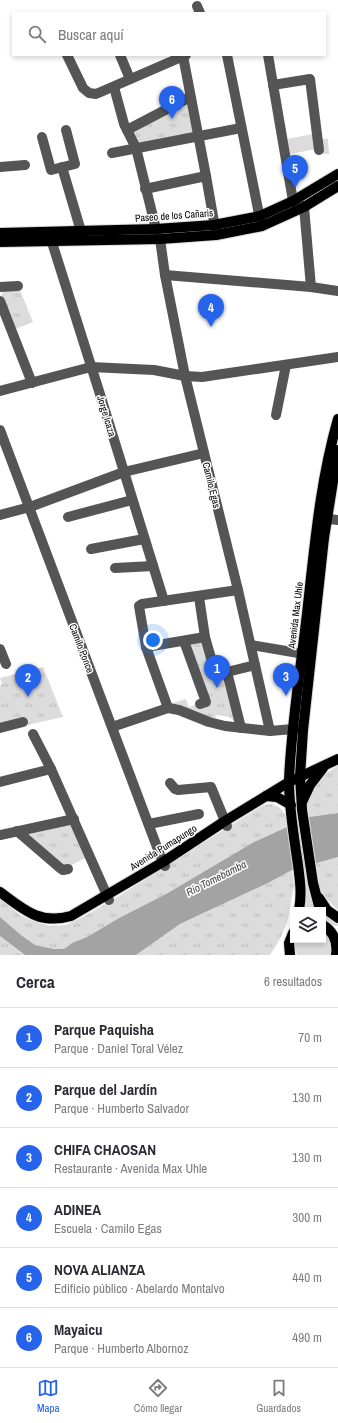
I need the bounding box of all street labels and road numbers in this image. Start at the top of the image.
street label: Paseo de los Cañaris [134,206,214,225]
street label: Jorge Icaza [94,394,119,439]
street label: Camilo Egas [200,461,224,509]
street label: Avenida Max Uhle [285,581,306,650]
street label: Camilo Ponce [66,622,97,675]
street label: Avenida Pumapungo [127,821,199,874]

